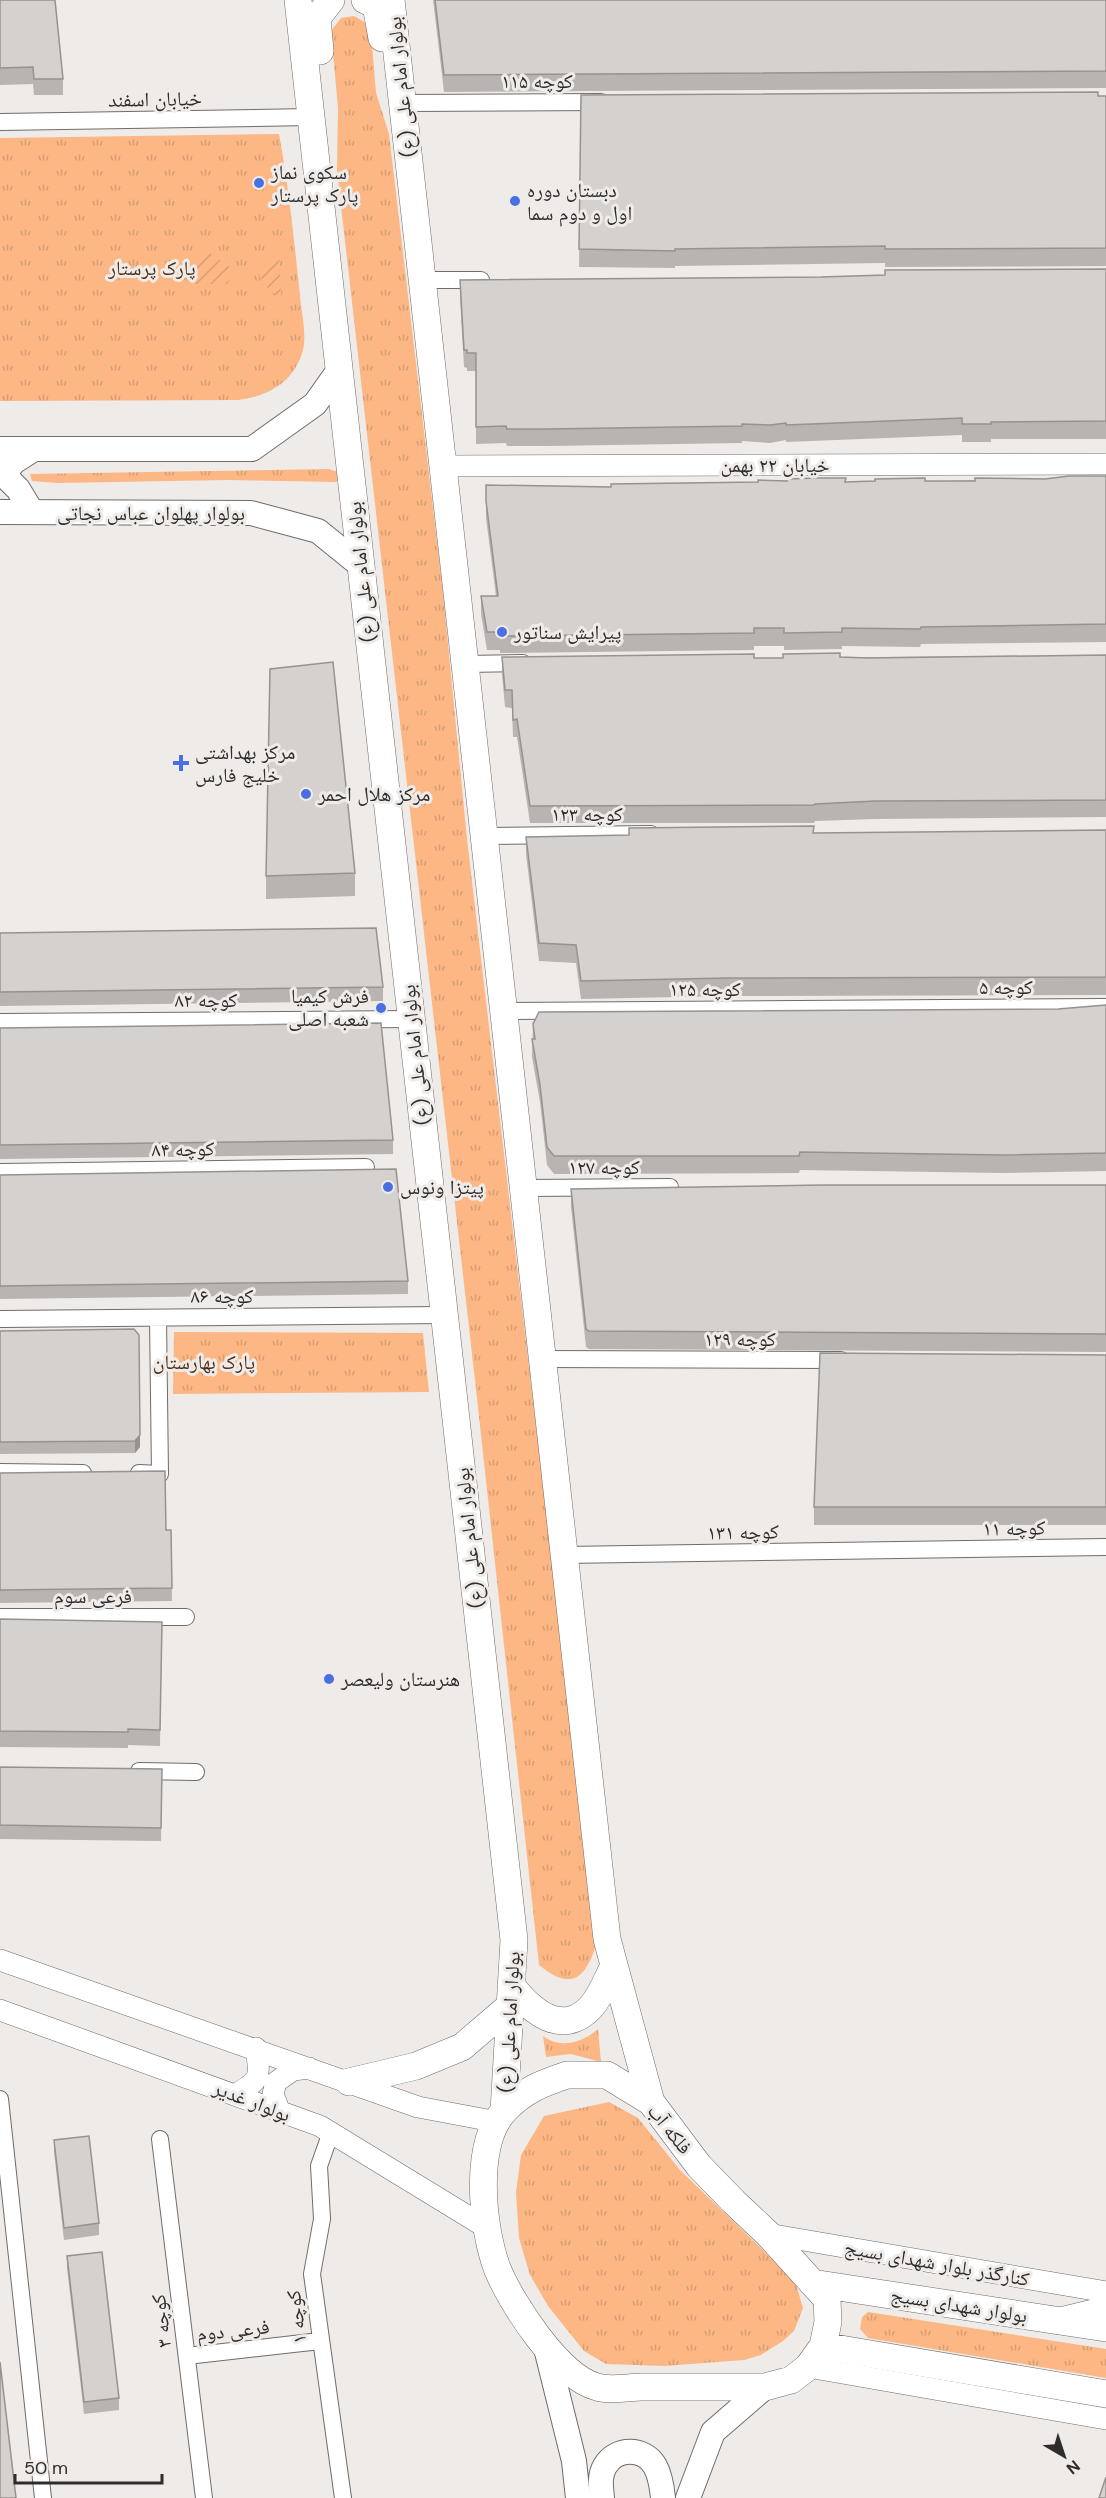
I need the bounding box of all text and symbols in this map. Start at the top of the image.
street label: بولوار امام علی (ع) [381,15,422,159]
street label: کوچه ۱۱۵ [501,68,573,94]
street label: خیابان اسفند [108,85,202,113]
place label: سکوی نماز پارک پرستار [270,159,359,208]
marker: سکوی نماز پارک پرستار [252,176,266,190]
place label: دبستان دوره اول و دوم سما [527,177,632,227]
marker: دبستان دوره اول و دوم سما [508,194,522,208]
park label: پارک پرستار [107,255,196,281]
street label: خیابان ۲۲ بهمن [721,452,830,478]
street label: بولوار پهلوان عباس نجاتی [57,500,245,526]
street label: بولوار امام علی (ع) [341,500,382,644]
place label: پیرایش سناتور [513,619,622,645]
marker: پیرایش سناتور [495,625,509,639]
place label: مرکز بهداشتی خلیج فارس [195,739,295,788]
marker: مرکز بهداشتی خلیج فارس [172,754,190,772]
place label: مرکز هلال احمر [317,781,430,807]
marker: مرکز هلال احمر [299,787,313,801]
street label: کوچه ۱۲۳ [551,801,623,827]
street label: کوچه ۵ [979,974,1033,1000]
street label: کوچه ۱۲۵ [669,976,741,1002]
place label: فرش کیمیا شعبه اصلی [288,983,369,1032]
street label: بولوار امام علی (ع) [395,983,436,1127]
street label: کوچه ۸۲ [175,987,237,1013]
marker: فرش کیمیا شعبه اصلی [374,1001,388,1015]
street label: کوچه ۸۴ [151,1135,215,1163]
street label: کوچه ۱۲۷ [568,1154,640,1180]
place label: پیتزا ونوس [400,1174,484,1200]
marker: پیتزا ونوس [381,1180,395,1194]
street label: کوچه ۸۶ [191,1283,253,1309]
street label: کوچه ۱۲۹ [704,1326,776,1352]
park label: پارک بهارستان [153,1349,255,1375]
street label: بولوار امام علی (ع) [449,1466,490,1610]
street label: کوچه ۱۱ [982,1514,1046,1542]
street label: کوچه ۱۳۱ [707,1518,779,1546]
street label: فرعی سوم [54,1583,132,1610]
place label: هنرستان ولیعصر [340,1666,460,1692]
marker: هنرستان ولیعصر [322,1672,336,1686]
street label: بولوار امام علی (ع) [492,1951,527,2093]
street label: بولوار غدیر [209,2074,294,2128]
street label: فلکه آب [642,2099,698,2159]
street label: کنارگذر بلوار شهدای بسیج [843,2234,1031,2292]
street label: بولوار شهدای بسیج [889,2281,1029,2329]
street label: کوچه ۱ [280,2289,312,2345]
street label: کوچه ۳ [145,2293,177,2349]
street label: فرعی دوم [195,2313,271,2348]
north arrow [1034,2426,1094,2486]
scale bar [15,2447,162,2485]
text: N [1062,2455,1084,2479]
text: 50 m [24,2456,68,2480]

